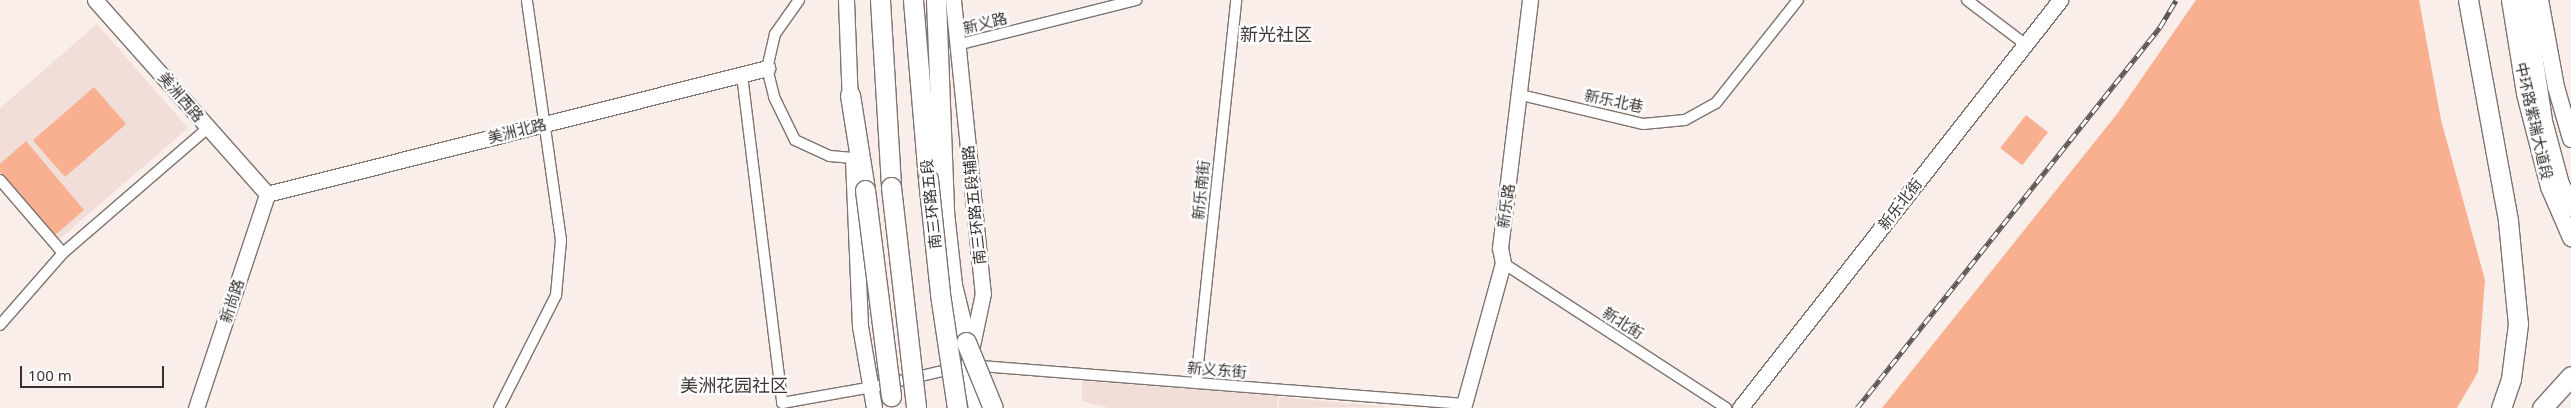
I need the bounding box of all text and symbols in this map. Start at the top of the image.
street label: 新义路 [961,9,1009,37]
district label: 新光社区 [1240,23,1312,45]
street label: 中环路紫瑞大道段 [2512,61,2556,181]
street label: 美洲西路 [155,68,207,126]
street label: 新乐北巷 [1583,86,1645,116]
street label: 美洲北路 [486,115,548,147]
street label: 南三环路五段辅路 [959,144,989,266]
street label: 南三环路五段 [917,158,945,250]
street label: 新乐南街 [1189,159,1213,221]
street label: 新乐北街 [1874,175,1926,233]
street label: 新乐路 [1494,182,1518,230]
street label: 新尚路 [216,277,248,325]
street label: 新北街 [1599,303,1647,343]
scale bar [22,356,166,388]
street label: 新义东街 [1186,358,1248,382]
text: 100 m [28,365,72,385]
district label: 美洲花园社区 [680,374,788,396]

